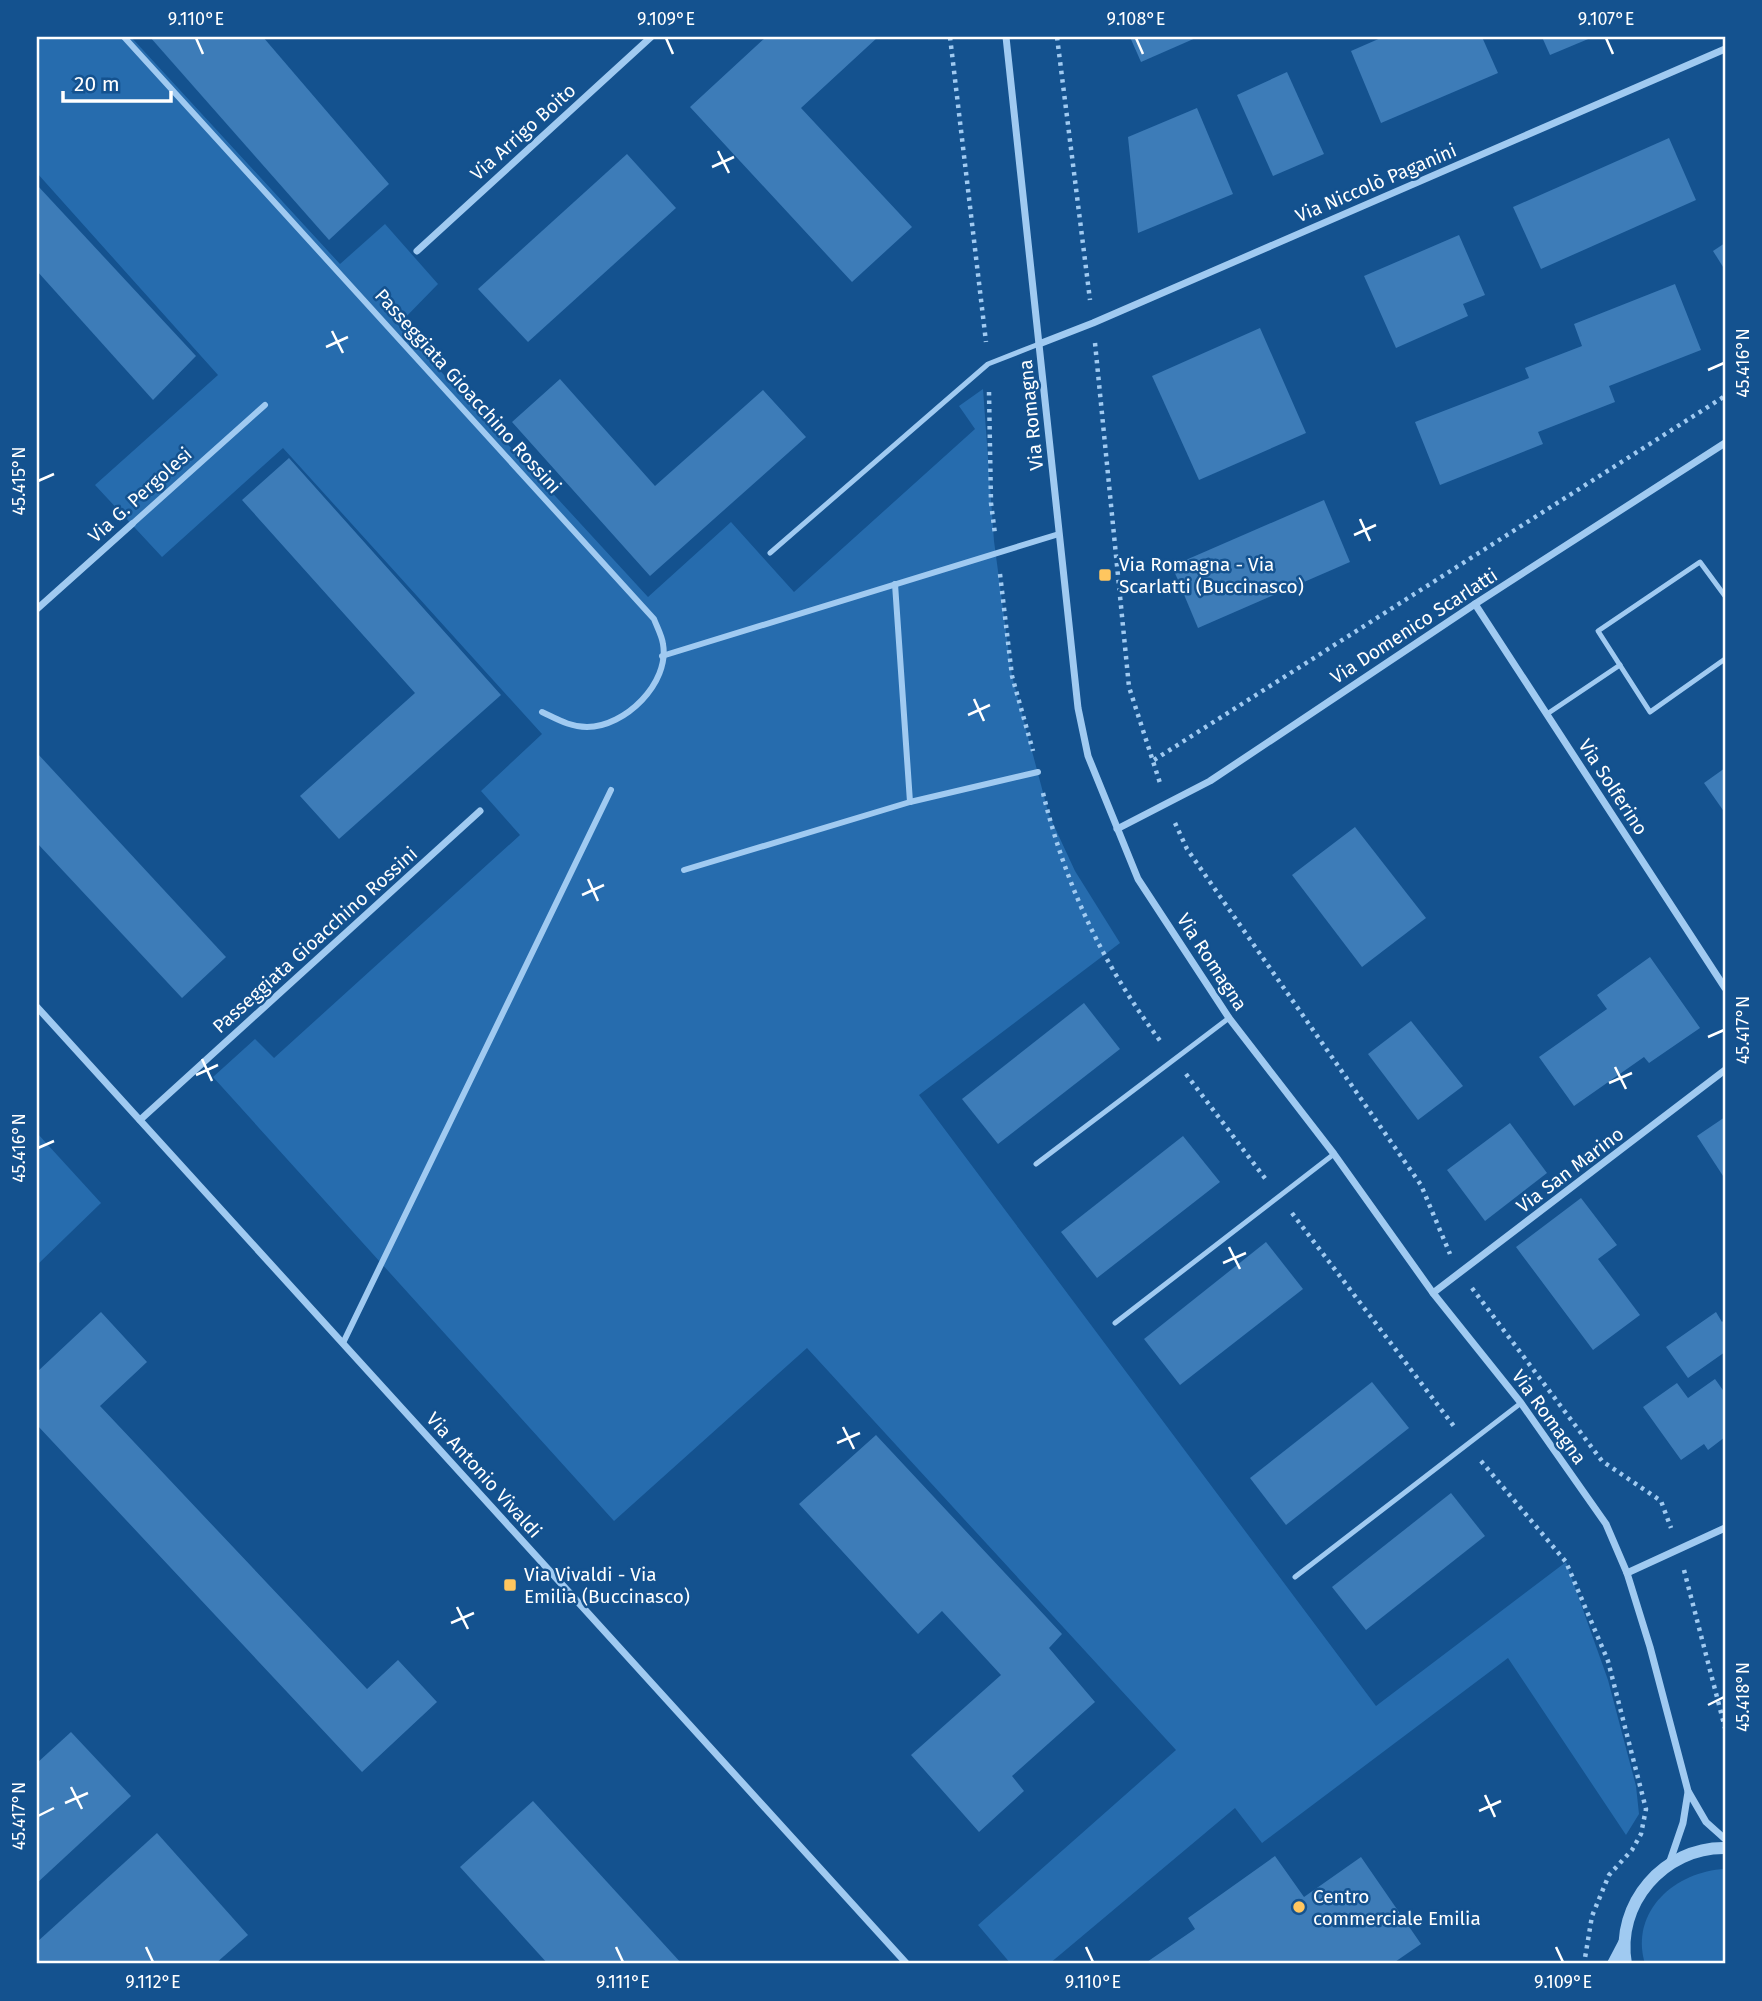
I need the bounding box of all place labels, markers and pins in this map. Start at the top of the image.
place label: Via Romagna - Via Scarlatti (Buccinasco) [1119,553,1304,598]
marker: Via Romagna - Via Scarlatti (Buccinasco) [1097,567,1113,583]
place label: Via Vivaldi - Via Emilia (Buccinasco) [524,1563,690,1608]
marker: Via Vivaldi - Via Emilia (Buccinasco) [502,1577,518,1593]
place label: Centro commerciale Emilia [1313,1885,1481,1930]
marker: Centro commerciale Emilia [1291,1899,1307,1915]

